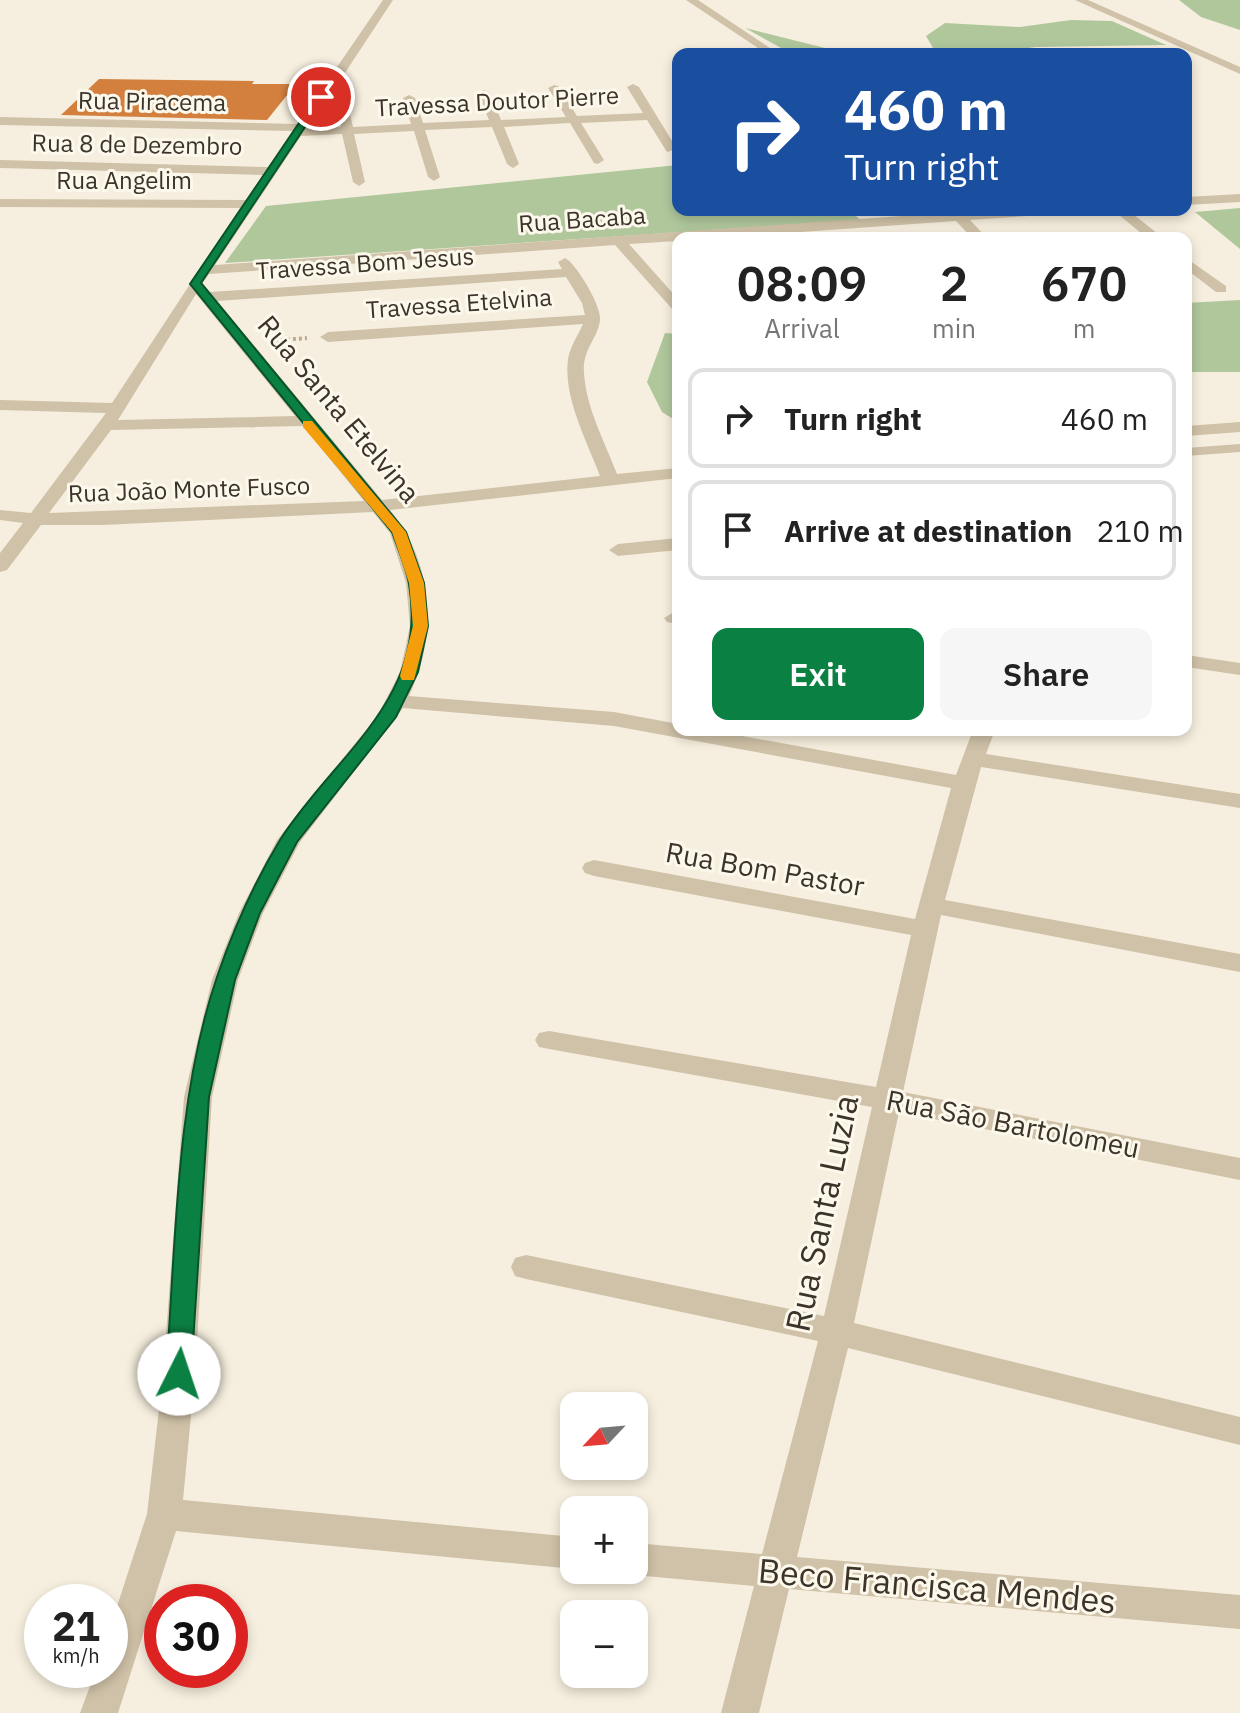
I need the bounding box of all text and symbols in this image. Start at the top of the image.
pin [287,63,355,131]
text: 460 m [844,73,1008,145]
icon: arrive [299,75,343,119]
street label: Travessa Doutor Pierre [374,79,620,123]
icon: right [712,80,816,184]
street label: Rua Piracema [78,84,227,118]
street label: Rua 8 de Dezembro [31,126,243,162]
text: Turn right [844,143,1000,190]
street label: Rua Angelim [56,164,192,196]
street label: Rua Bacaba [517,199,647,239]
street label: Travessa Bom Jesus [255,239,475,287]
text: 08:09 [737,252,867,314]
text: 2 [940,252,968,314]
text: 670 [1041,252,1127,314]
street label: Travessa Etelvina [365,281,553,325]
street label: Rua Santa Etelvina [250,307,429,510]
text: Arrival [764,311,840,345]
text: min [932,311,976,345]
text: m [1073,311,1095,345]
icon: right [716,396,760,440]
text: Turn right [784,399,922,438]
text: 460 m [1061,399,1148,438]
street label: Rua João Monte Fusco [67,469,311,509]
icon: arrive [716,508,760,552]
text: Arrive at destination [784,511,1072,550]
text: 210 m [1096,511,1184,550]
button: Exit [712,628,924,720]
button: Share [940,628,1152,720]
street label: Rua Bom Pastor [663,833,867,904]
street label: Rua São Bartolomeu [883,1081,1143,1166]
street label: Rua Santa Luzia [774,1090,868,1335]
position arrow [137,1332,221,1416]
north arrow [560,1392,648,1480]
map controls [560,1392,648,1688]
button: + [560,1496,648,1584]
street label: Beco Francisca Mendes [756,1547,1118,1623]
speed limit sign: 30 [144,1584,248,1688]
text: 21 [52,1600,100,1652]
button: − [560,1600,648,1688]
text: km/h [52,1642,100,1669]

